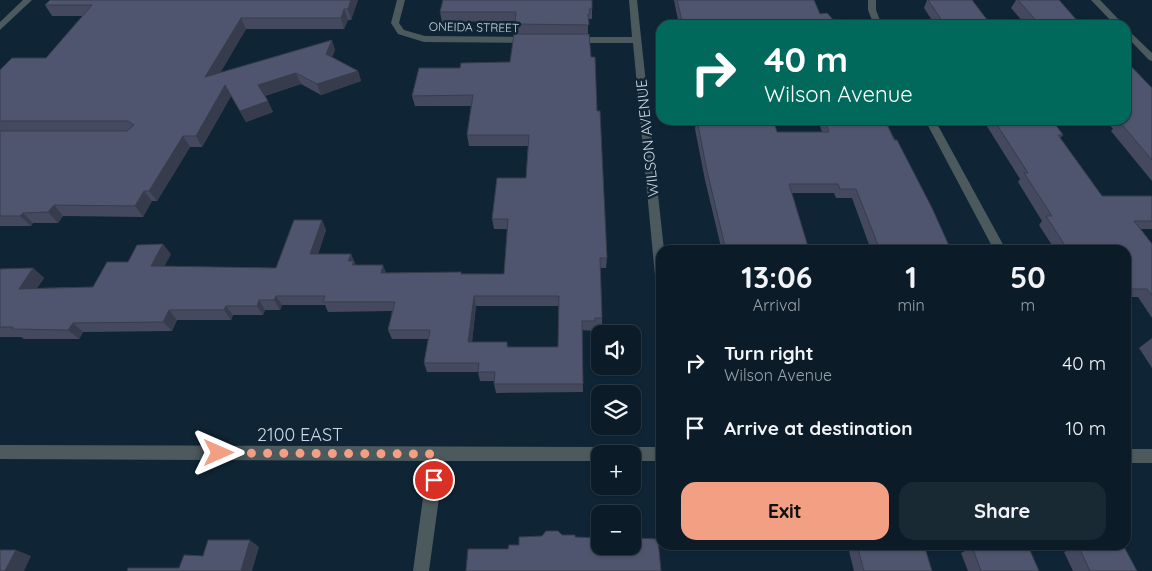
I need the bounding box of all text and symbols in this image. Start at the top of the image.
street label: ONEIDA STREET [429,19,519,35]
text: 40 m [764,37,848,81]
icon: right [681,40,746,105]
street label: WILSON AVENUE [631,78,663,198]
text: Wilson Avenue [764,80,913,108]
text: 13:06 [741,258,812,296]
text: 1 [905,258,917,296]
text: 50 [1010,258,1046,296]
text: Arrival [753,295,801,315]
text: min [897,295,925,315]
text: m [1021,295,1035,315]
map controls [591,325,641,555]
button: sound [591,325,641,375]
text: Turn right [724,341,813,365]
icon: right [681,349,709,377]
text: 40 m [1062,351,1106,375]
text: Wilson Avenue [724,365,832,385]
button: layers [591,385,641,435]
icon: arrive [681,414,709,442]
text: Arrive at destination [724,416,913,440]
text: 10 m [1065,416,1106,440]
street label: 2100 EAST [257,423,343,446]
position arrow [192,426,244,478]
button: + [591,445,641,495]
pin [413,459,455,501]
icon: arrive [420,466,448,494]
button: Exit [681,482,889,540]
button: Share [899,482,1106,540]
button: − [591,505,641,555]

